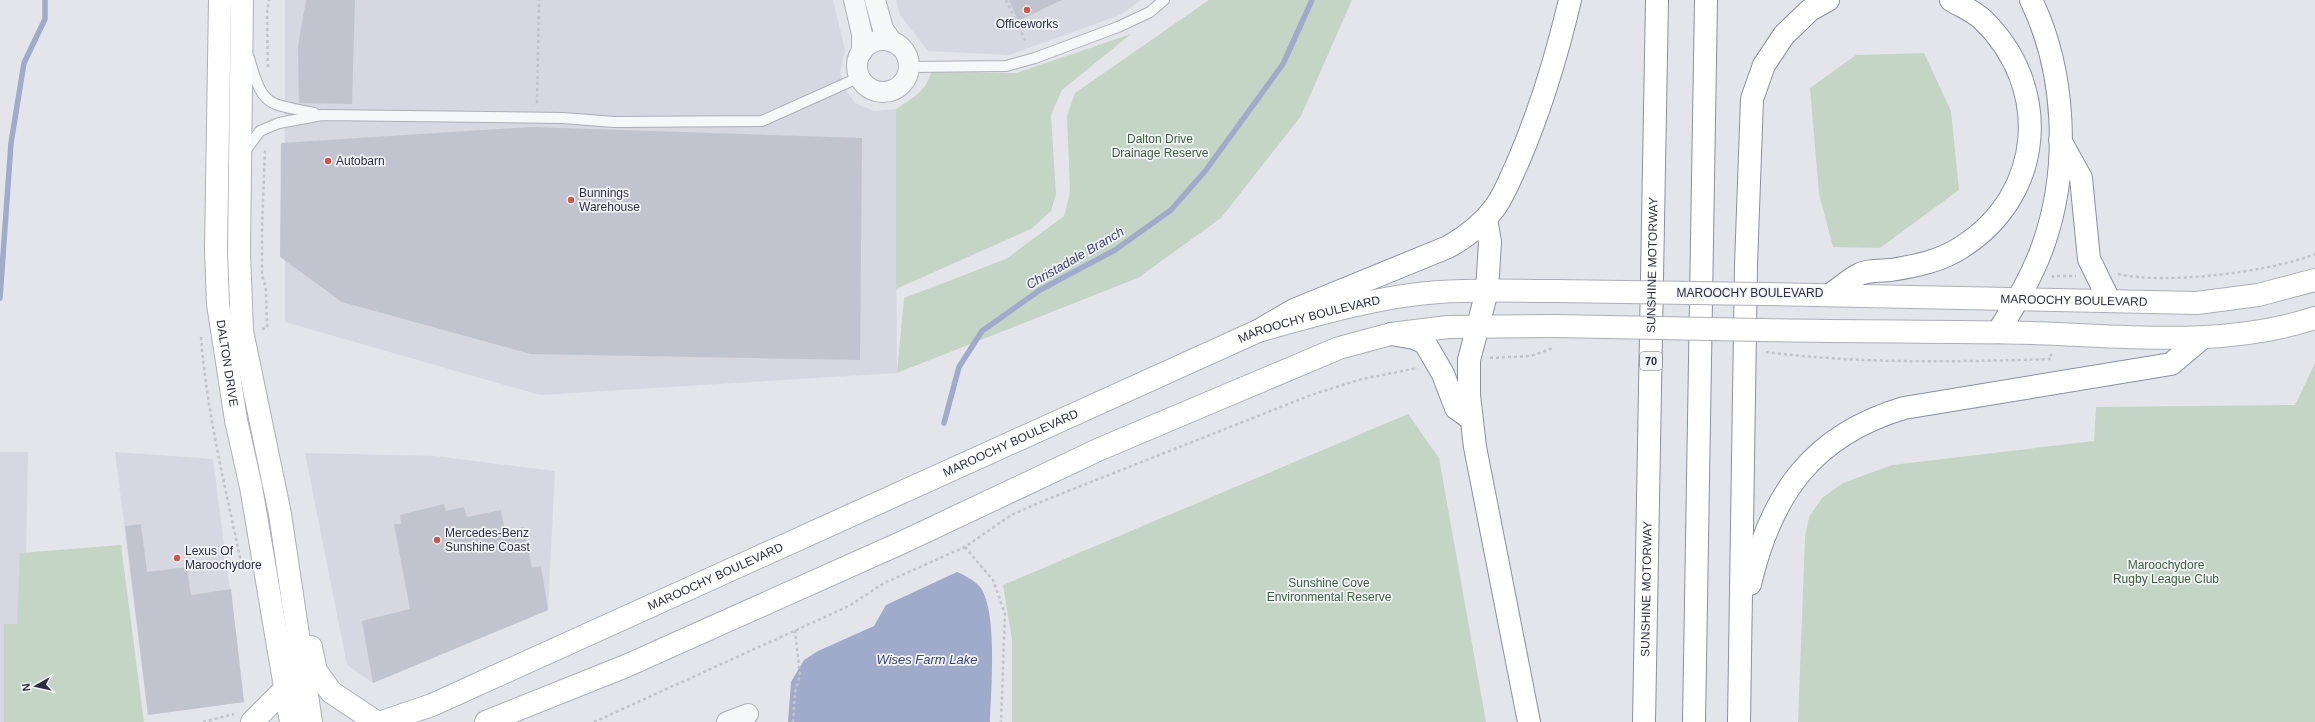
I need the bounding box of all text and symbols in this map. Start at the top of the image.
marker: Officeworks [1022,5,1032,15]
place label: Officeworks [996,17,1058,31]
park label: Dalton Drive Drainage Reserve [1112,132,1209,160]
place label: Autobarn [336,154,385,168]
marker: Autobarn [323,156,333,166]
place label: Bunnings Warehouse [579,186,640,214]
marker: Bunnings Warehouse [566,195,576,205]
street label: SUNSHINE MOTORWAY [1644,197,1660,333]
water label: Christadale Branch [1023,224,1127,292]
street label: MAROOCHY BOULEVARD [1677,286,1824,300]
street label: MAROOCHY BOULEVARD [2000,292,2148,309]
street label: MAROOCHY BOULEVARD [1236,293,1382,346]
street label: DALTON DRIVE [214,319,241,408]
road number: 70 [1640,352,1662,370]
street label: MAROOCHY BOULEVARD [941,406,1081,480]
street label: SUNSHINE MOTORWAY [1638,521,1655,657]
place label: Mercedes-Benz Sunshine Coast [445,526,530,554]
marker: Mercedes-Benz Sunshine Coast [432,535,442,545]
street label: MAROOCHY BOULEVARD [646,540,786,613]
place label: Lexus Of Maroochydore [185,544,262,572]
marker: Lexus Of Maroochydore [172,553,182,563]
park label: Maroochydore Rugby League Club [2113,558,2219,586]
park label: Sunshine Cove Environmental Reserve [1267,576,1392,604]
water label: Wises Farm Lake [876,652,978,667]
north arrow [16,666,56,706]
text: N [20,683,33,692]

